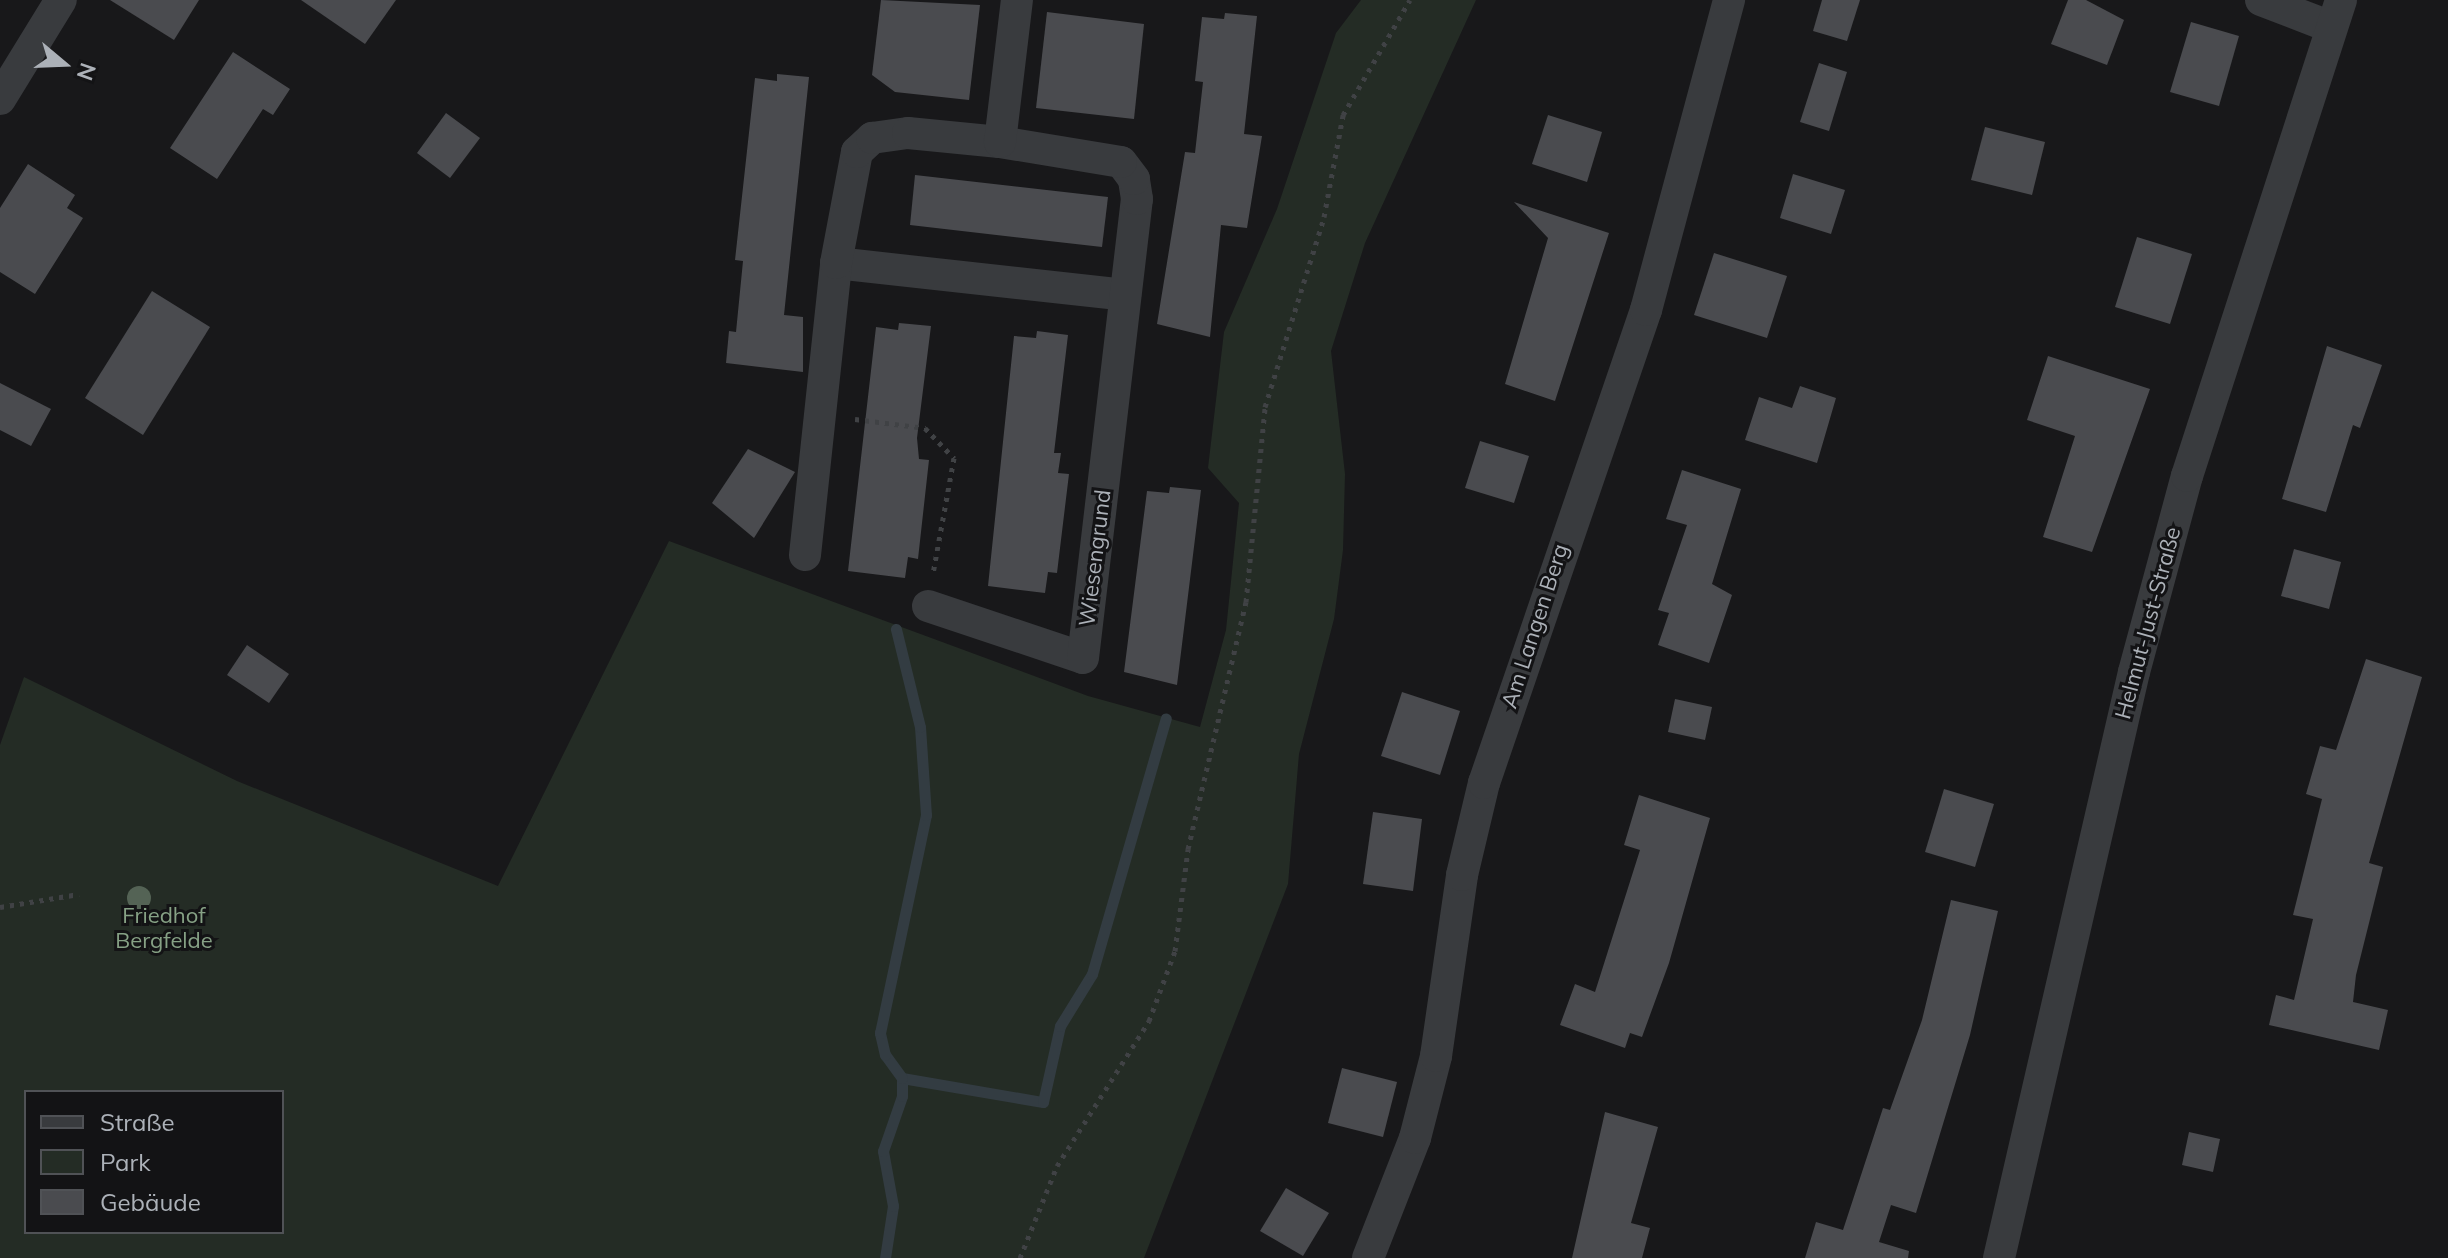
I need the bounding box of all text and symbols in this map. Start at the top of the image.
north arrow [24,24,104,104]
text: N [71,59,103,84]
street label: Wiesengrund [1074,488,1116,628]
street label: Helmut-Just-Straße [2110,524,2186,722]
street label: Am Langen Berg [1496,541,1574,711]
park label: Friedhof Bergfelde [115,902,213,954]
legend [24,1090,284,1234]
text: Straße [100,1107,175,1137]
text: Park [100,1147,151,1177]
text: Gebäude [100,1187,201,1217]

